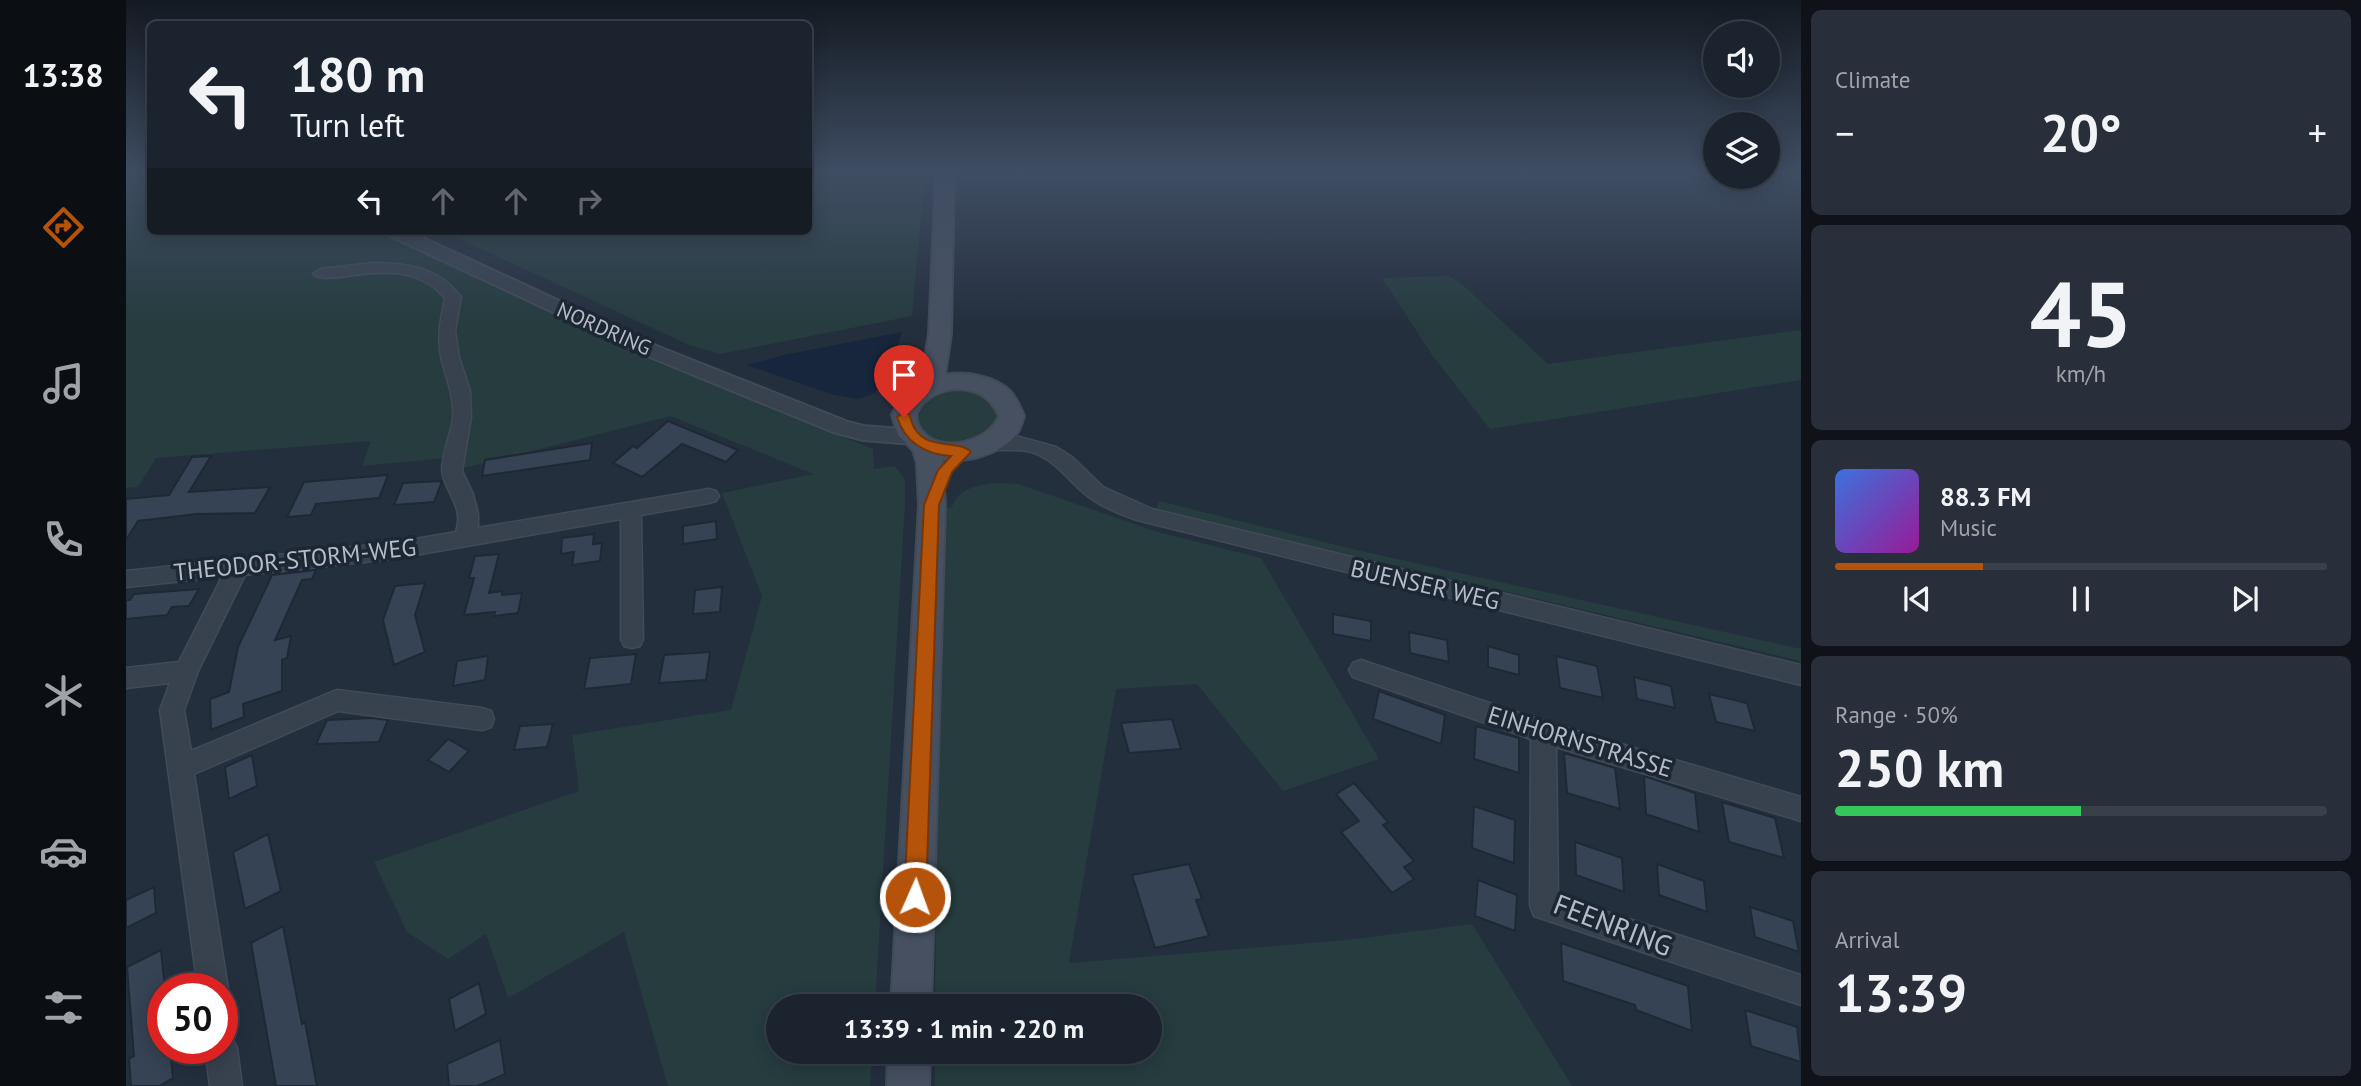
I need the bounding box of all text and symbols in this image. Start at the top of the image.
map controls [1703,21,1780,189]
button: sound [1703,21,1780,98]
text: 180 m [290,42,425,106]
icon: left [175,49,266,140]
text: 13:38 [22,54,104,96]
text: Climate [1835,65,1910,94]
text: 20° [2040,99,2122,166]
text: Turn left [290,104,405,146]
text: − [1835,108,1854,157]
text: + [2308,108,2327,157]
button: layers [1703,112,1780,189]
icon: left [351,182,389,220]
icon: ahead [424,182,462,220]
icon: ahead [497,182,535,220]
icon: right [570,182,608,220]
icon: directions [39,203,88,252]
text: 45 [2029,254,2133,372]
street label: NORDRING [553,296,656,361]
pin [874,345,934,417]
icon: arrive [885,356,923,394]
icon: music [39,359,88,408]
text: km/h [2056,359,2106,388]
text: 88.3 FM [1940,480,2031,513]
text: Music [1940,513,1997,542]
icon: phone [39,515,88,564]
street label: THEODOR-STORM-WEG [172,531,418,588]
street label: BUENSER WEG [1348,552,1503,617]
icon: previous [1898,580,1936,618]
icon: pause [2062,580,2100,618]
icon: next [2226,580,2264,618]
icon: climate [39,671,88,720]
street label: EINHORNSTRASSE [1484,699,1676,784]
text: Range · 50% [1835,700,1958,729]
text: 250 km [1835,734,2004,801]
icon: car [39,827,88,876]
position arrow [878,860,952,934]
street label: FEENRING [1549,885,1678,964]
text: Arrival [1835,925,1899,954]
text: 13:39 [1835,959,1967,1026]
speed limit sign: 50 [147,973,238,1064]
icon: filters [39,983,88,1032]
text: 13:39 · 1 min · 220 m [844,1012,1084,1045]

